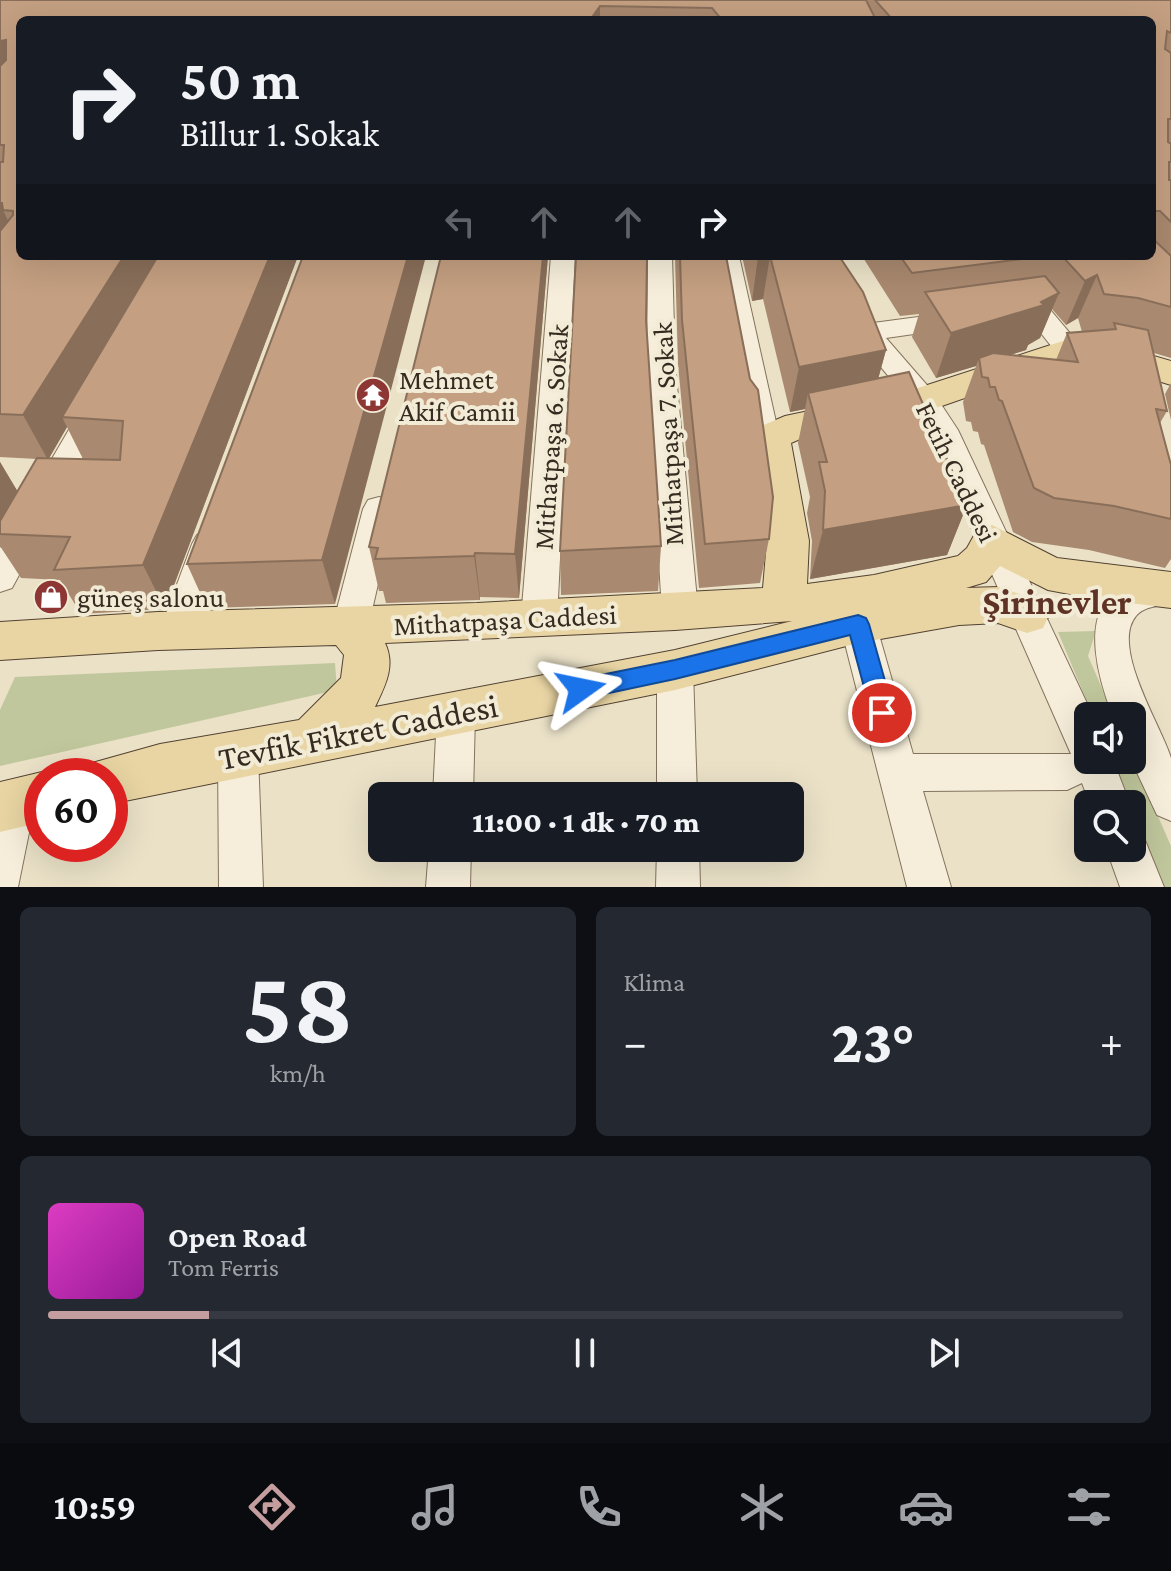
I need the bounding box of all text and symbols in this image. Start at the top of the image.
icon: right [48,48,152,152]
text: 50 m [180,49,300,111]
text: Billur 1. Sokak [180,114,379,154]
icon: left [438,200,482,244]
icon: ahead [522,200,566,244]
icon: ahead [606,200,650,244]
icon: right [690,200,734,244]
street label: Mithatpaşa 7. Sokak [647,321,689,547]
street label: Mithatpaşa 6. Sokak [528,323,574,551]
place label: Mehmet Akif Camii [399,364,516,427]
temple icon: Mehmet Akif Camii [354,376,392,414]
street label: Fetih Caddesi [910,397,1004,547]
shop icon: güneş salonu [32,578,70,616]
place label: güneş salonu [77,582,224,613]
district label: Şirinevler [982,582,1132,622]
street label: Mithatpaşa Caddesi [393,599,617,641]
position arrow [539,647,623,731]
pin [848,679,916,747]
street label: Tevfik Fikret Caddesi [215,687,501,777]
icon: arrive [860,691,904,735]
map controls [1074,702,1146,862]
button: sound [1074,702,1146,774]
speed limit sign: 60 [24,758,128,862]
button: search [1074,790,1146,862]
text: 11:00 · 1 dk · 70 m [472,805,700,838]
text: 58 [242,949,354,1064]
text: Klima [624,968,685,997]
text: 23° [831,1008,915,1075]
text: − [624,1018,647,1066]
text: + [1100,1018,1123,1066]
text: km/h [270,1059,326,1088]
text: Open Road [168,1220,307,1253]
text: Tom Ferris [168,1253,279,1282]
icon: previous [205,1331,249,1375]
icon: pause [563,1331,607,1375]
icon: next [922,1331,966,1375]
icon: directions [244,1479,300,1535]
icon: music [407,1479,463,1535]
icon: phone [571,1479,627,1535]
icon: climate [734,1479,790,1535]
icon: car [898,1479,954,1535]
icon: filters [1061,1479,1117,1535]
text: 10:59 [54,1487,136,1527]

